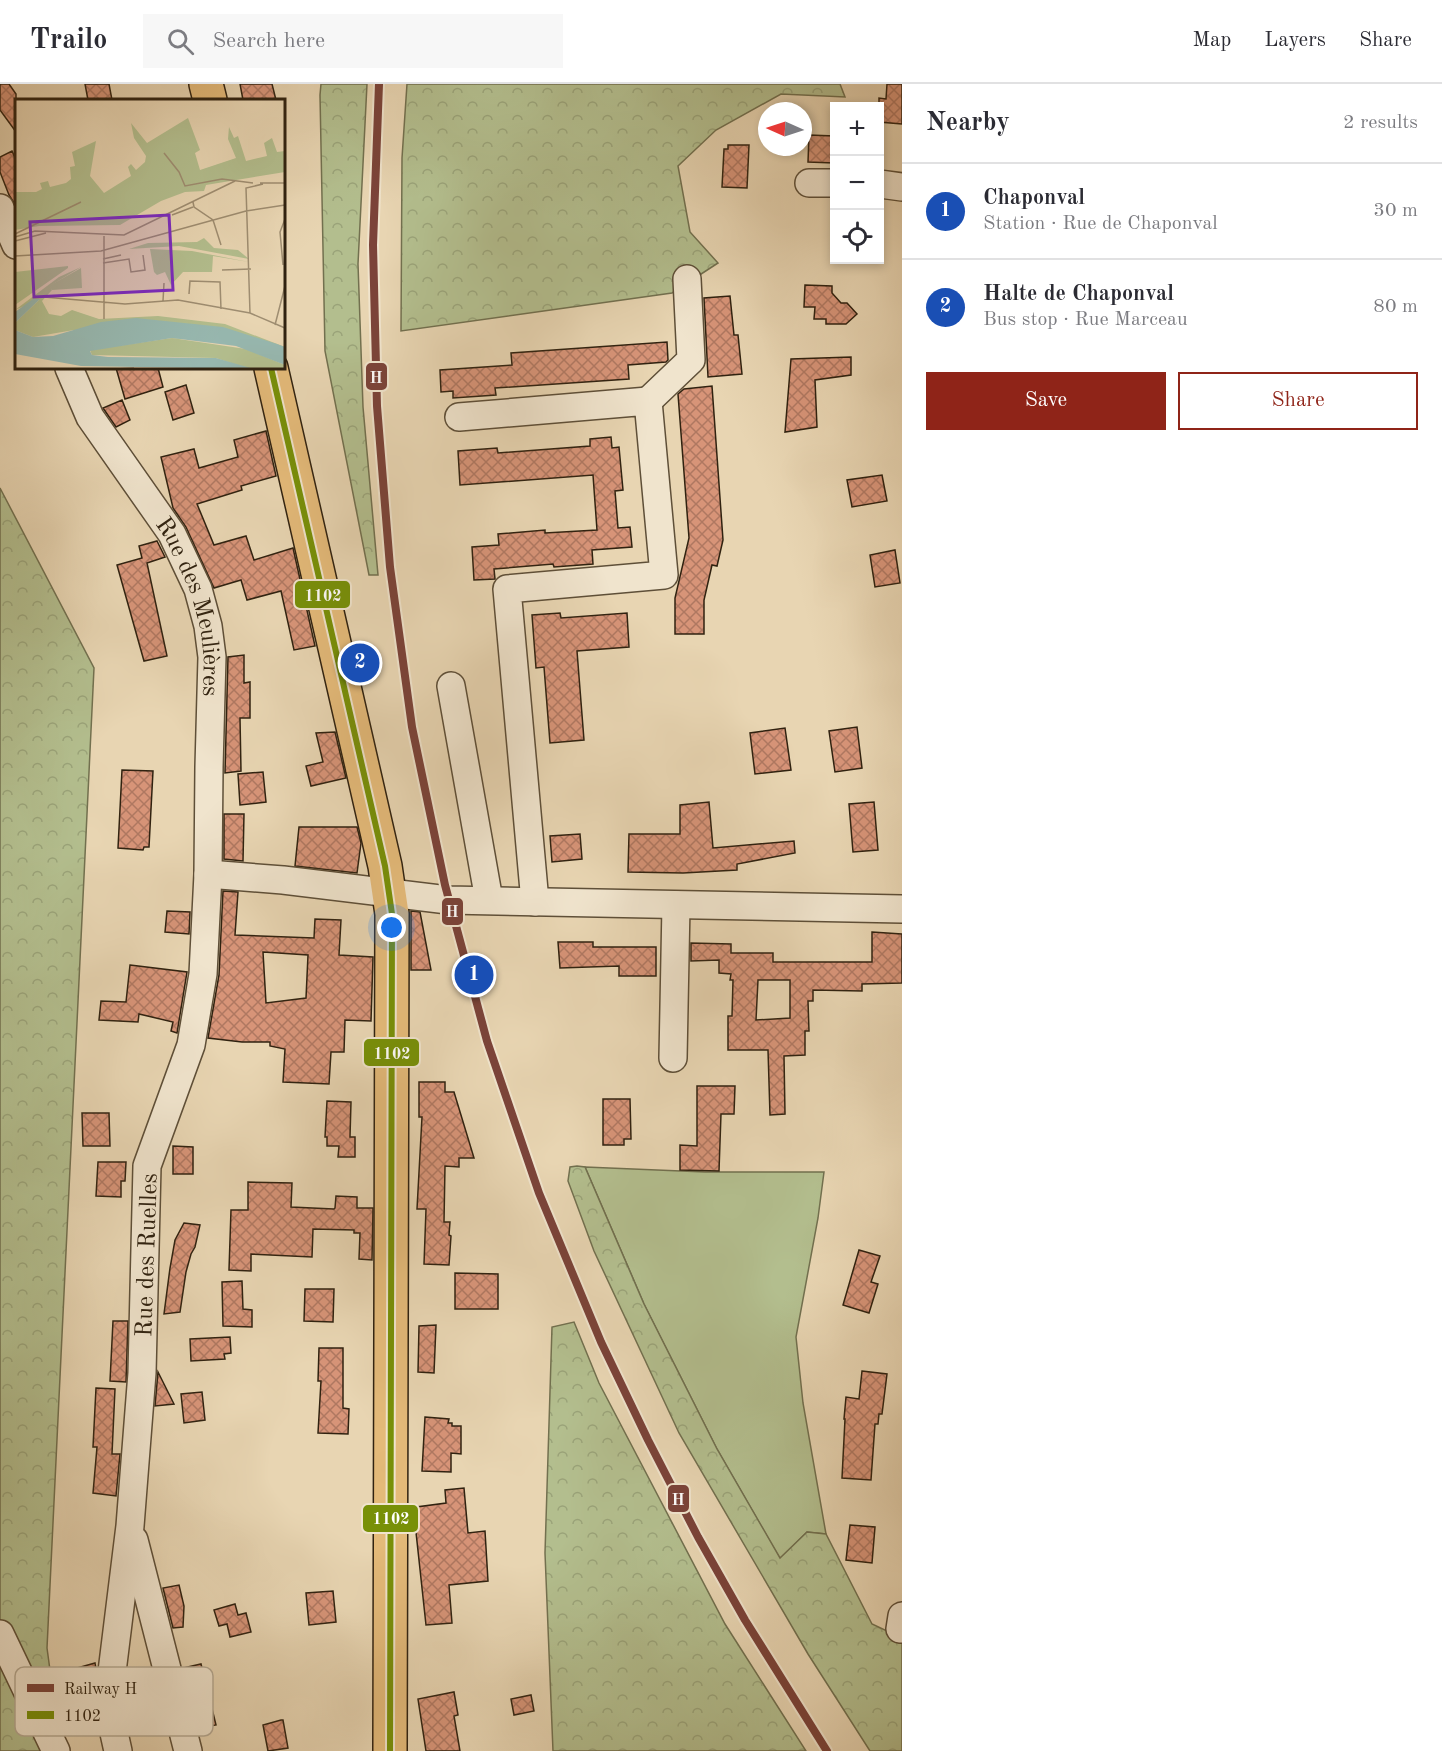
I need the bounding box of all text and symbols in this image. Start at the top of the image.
search box [143,14,563,68]
icon: search [164,25,197,58]
text: Trailo [30,27,107,55]
text: Search here [212,30,325,52]
text: Map [1192,30,1231,51]
text: Layers [1264,30,1326,51]
text: Share [1359,30,1412,51]
inset map [15,99,285,369]
north arrow [758,102,812,156]
map controls [830,102,884,264]
button: + [830,102,884,156]
text: Nearby [926,110,1010,136]
text: 2 results [1343,113,1418,133]
button: − [830,156,884,210]
text: Chaponval [983,187,1085,209]
text: 1 [940,201,951,221]
text: 30 m [1373,201,1418,221]
button: locate [830,210,884,264]
text: Station · Rue de Chaponval [983,214,1218,234]
text: Halte de Chaponval [983,283,1174,305]
text: 2 [940,297,951,317]
text: 80 m [1373,297,1418,317]
text: Bus stop · Rue Marceau [983,310,1188,330]
line badge: H [365,362,388,391]
text: H [369,371,383,387]
button: Save [926,372,1166,430]
button: Share [1178,372,1418,430]
street label: Rue des Meulières [150,513,222,697]
line badge: 1102 [294,580,351,609]
text: 1102 [304,589,342,605]
pin: 2 [340,640,380,686]
line badge: H [441,897,464,926]
text: H [445,905,459,921]
your location [377,913,406,942]
pin: 1 [454,952,494,998]
line badge: 1102 [363,1038,420,1067]
text: 1102 [373,1047,411,1063]
street label: Rue des Ruelles [133,1173,163,1337]
line badge: H [667,1484,690,1513]
text: H [671,1493,685,1509]
line badge: 1102 [362,1504,419,1533]
text: 1102 [372,1512,410,1528]
legend [15,1667,213,1736]
text: Railway H [64,1682,137,1698]
text: 1102 [64,1709,101,1725]

